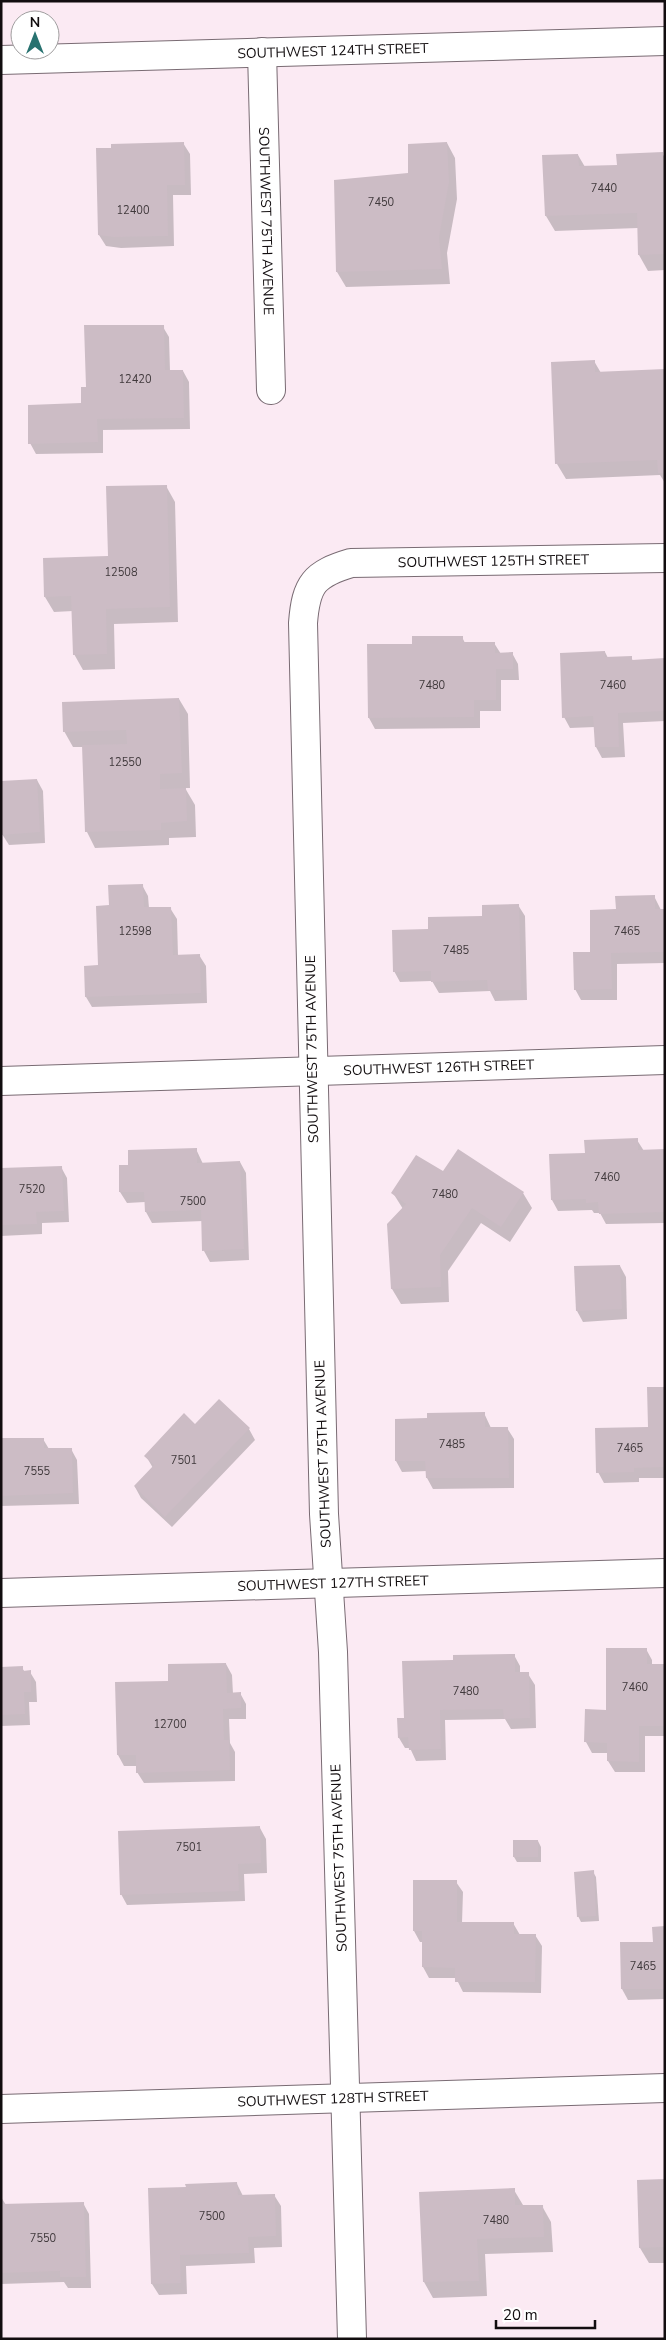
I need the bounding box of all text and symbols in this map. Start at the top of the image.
north arrow [10,10,60,60]
text: N [30,13,40,32]
street label: SOUTHWEST 124TH STREET [237,38,429,63]
street label: SOUTHWEST 75TH AVENUE [254,127,278,315]
house number: 7440 [591,181,618,196]
house number: 7450 [368,195,395,210]
house number: 12400 [117,203,150,218]
house number: 12420 [119,372,152,387]
street label: SOUTHWEST 125TH STREET [398,550,590,572]
house number: 12508 [105,565,138,580]
house number: 7480 [419,678,446,693]
house number: 7460 [600,678,627,693]
house number: 12550 [109,755,142,770]
house number: 12598 [119,924,152,939]
house number: 7465 [614,924,641,939]
house number: 7485 [443,943,470,958]
street label: SOUTHWEST 75TH AVENUE [301,955,323,1143]
street label: SOUTHWEST 126TH STREET [343,1055,535,1080]
house number: 7460 [594,1170,621,1185]
house number: 7520 [19,1182,46,1197]
house number: 7480 [432,1187,459,1202]
house number: 7500 [180,1194,207,1209]
street label: SOUTHWEST 75TH AVENUE [310,1360,336,1548]
house number: 7485 [439,1437,466,1452]
house number: 7465 [617,1441,644,1456]
house number: 7501 [171,1453,197,1468]
house number: 7555 [24,1464,51,1479]
street label: SOUTHWEST 127TH STREET [237,1571,429,1595]
house number: 7460 [622,1680,649,1695]
house number: 7480 [453,1684,480,1699]
house number: 12700 [154,1717,187,1732]
street label: SOUTHWEST 75TH AVENUE [326,1764,352,1952]
house number: 7501 [176,1840,202,1855]
house number: 7465 [630,1959,657,1974]
street label: SOUTHWEST 128TH STREET [237,2086,429,2111]
house number: 7500 [199,2209,226,2224]
house number: 7480 [483,2213,510,2228]
house number: 7550 [30,2231,57,2246]
scale bar [496,2298,595,2330]
text: 20 m [503,2305,538,2325]

